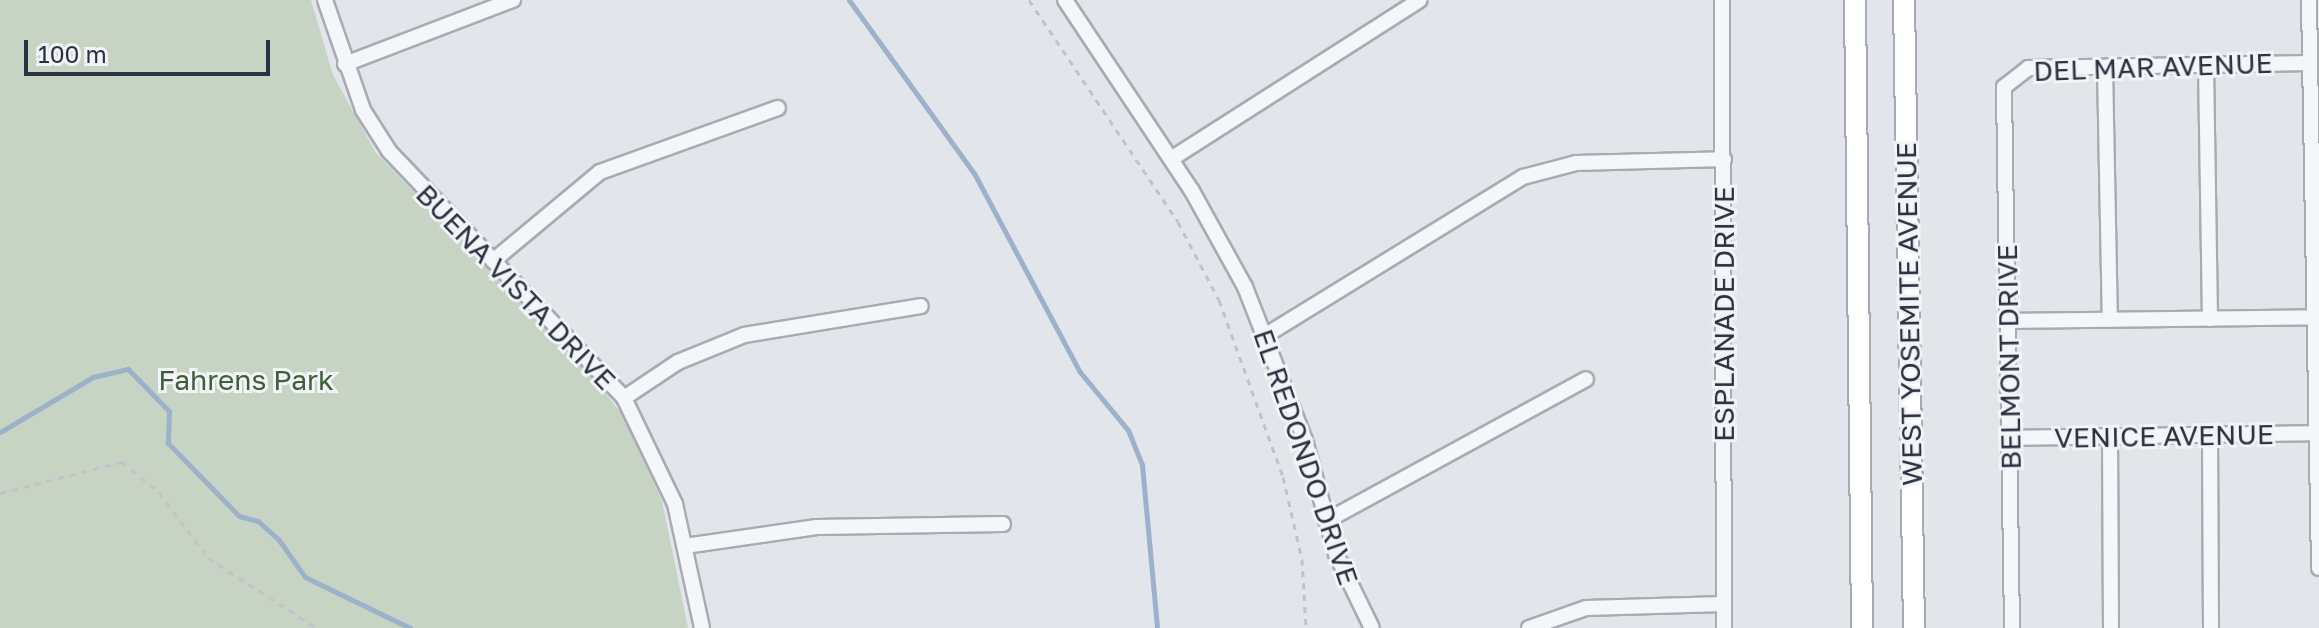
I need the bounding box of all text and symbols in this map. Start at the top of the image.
scale bar [28,24,274,74]
text: 100 m [38,39,107,68]
street label: DEL MAR AVENUE [2033,46,2273,88]
street label: WEST YOSEMITE AVENUE [1889,142,1929,486]
street label: BUENA VISTA DRIVE [409,177,623,397]
street label: ESPLANADE DRIVE [1707,186,1741,442]
street label: BELMONT DRIVE [1990,244,2028,470]
street label: EL REDONDO DRIVE [1246,325,1366,589]
park label: Fahrens Park [158,363,334,397]
street label: VENICE AVENUE [2054,417,2274,455]

